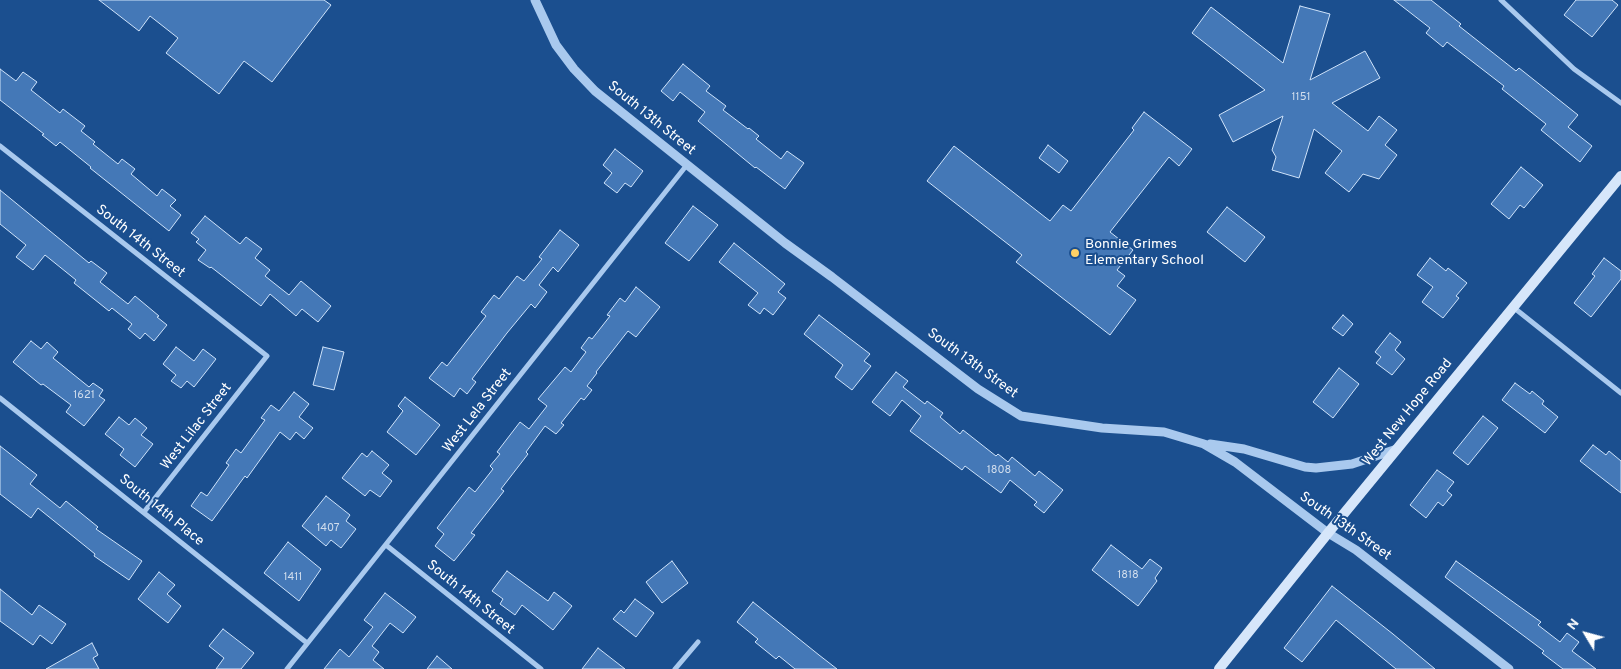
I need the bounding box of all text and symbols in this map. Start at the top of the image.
street label: South 13th Street [604,78,698,160]
house number: 1151 [1291,91,1311,105]
street label: South 14th Street [92,202,188,282]
place label: Bonnie Grimes Elementary School [1085,237,1204,270]
marker: Bonnie Grimes Elementary School [1069,247,1081,259]
street label: South 13th Street [923,325,1021,403]
street label: West New Hope Road [1359,356,1457,470]
street label: West Lela Street [440,366,516,456]
street label: West Lilac Street [158,380,236,474]
house number: 1621 [73,389,95,403]
house number: 1808 [987,464,1011,478]
street label: South 14th Place [115,472,207,550]
street label: South 13th Street [1296,489,1394,565]
house number: 1407 [316,522,340,536]
street label: South 14th Street [423,557,517,639]
house number: 1818 [1117,569,1139,583]
house number: 1411 [284,571,302,585]
north arrow [1561,609,1611,659]
text: N [1564,616,1583,634]

